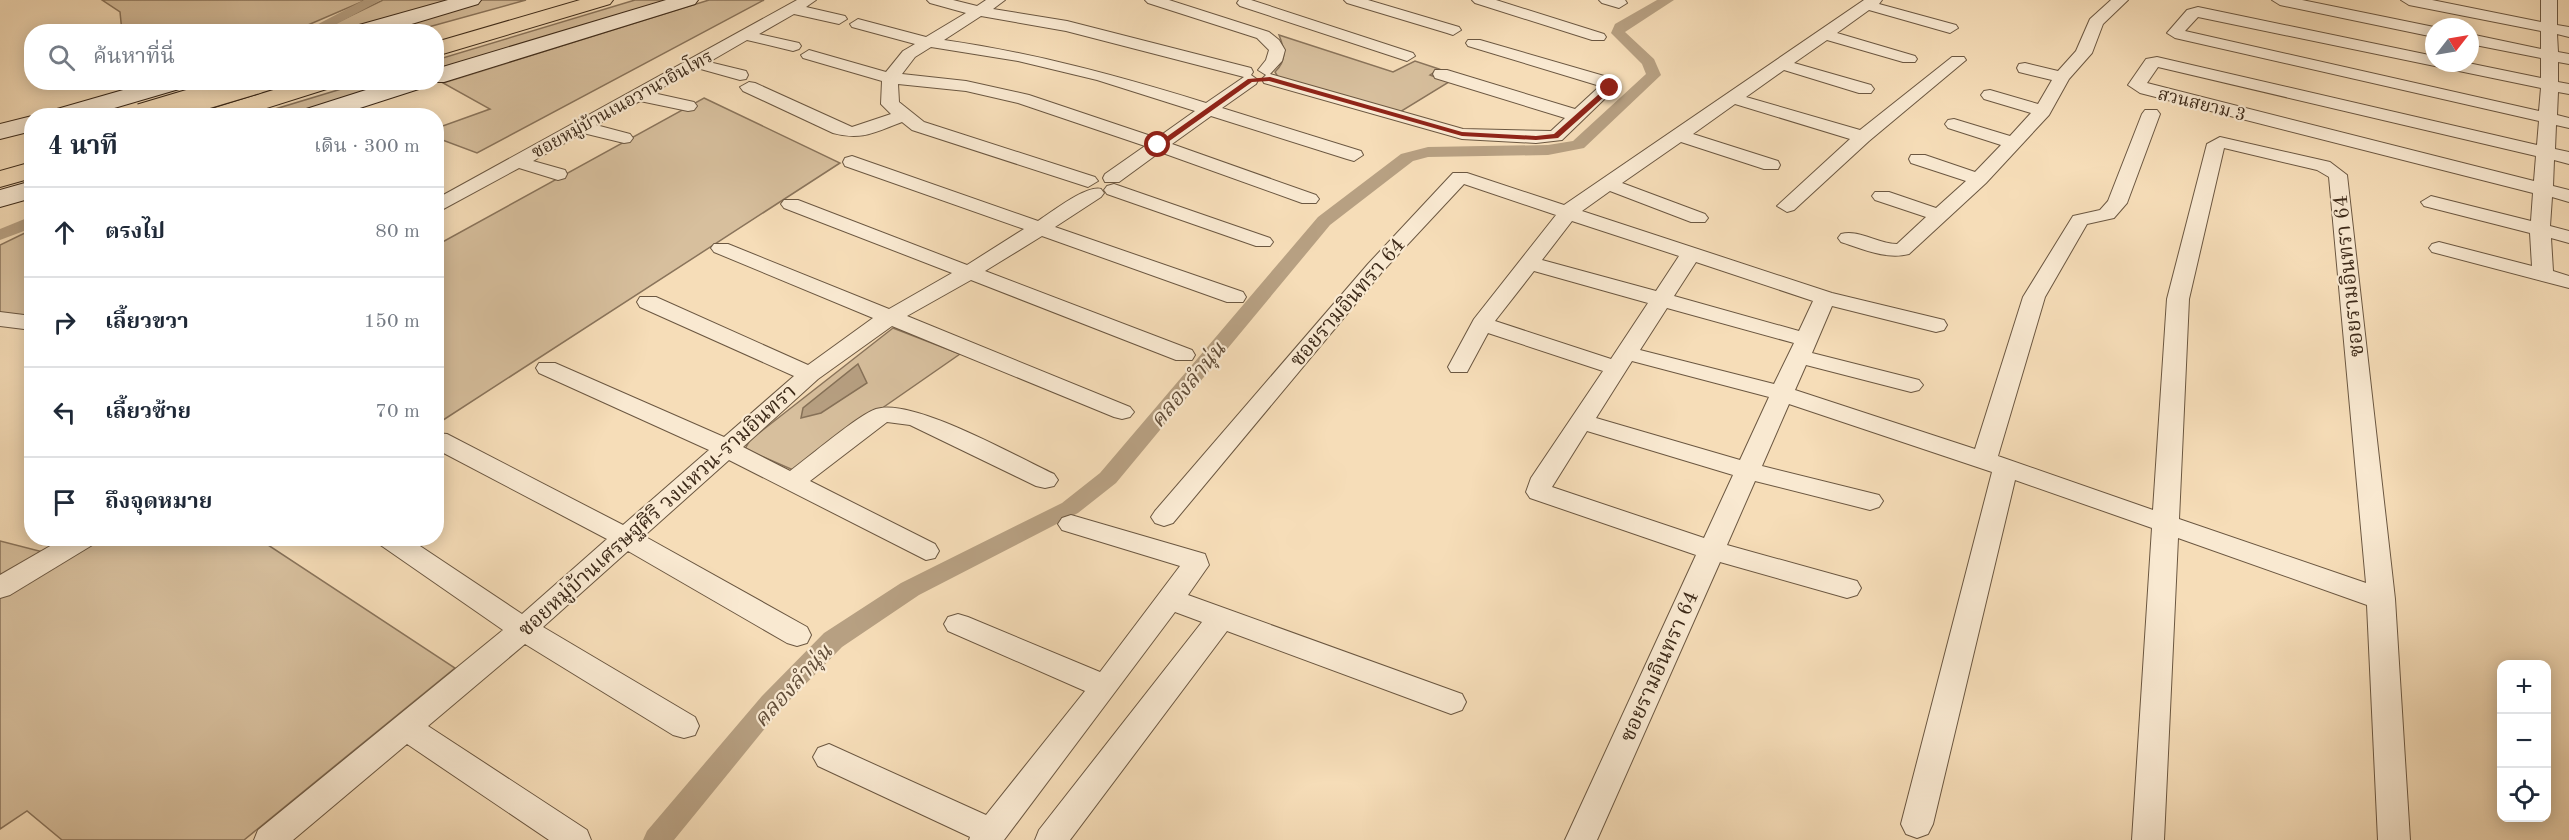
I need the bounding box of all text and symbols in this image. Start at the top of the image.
north arrow [2425,18,2479,72]
search box [24,24,444,90]
icon: search [45,41,78,74]
street label: ซอยหมู่บ้านเนอวานาอินโทร [527,43,716,163]
text: ค้นหาที่นี่ [93,46,175,68]
route end [1596,74,1622,100]
street label: สวนสยาม 3 [2156,85,2248,125]
route start [1144,131,1170,157]
text: 4 นาที [48,134,118,160]
text: เดิน · 300 m [314,137,420,157]
street label: ซอยรามอินทรา 64 [2329,194,2368,358]
icon: ahead [48,216,81,249]
text: ตรงไป [105,221,165,243]
text: 80 m [375,222,420,242]
street label: ซอยรามอินทรา 64 [1285,233,1409,371]
icon: right [48,306,81,339]
text: เลี้ยวขวา [105,311,189,333]
text: 150 m [364,312,420,332]
water label: คลองลำนุ่น [1145,337,1232,433]
street label: ซอยหมู่บ้านเศรษฐศิริ วงแหวน-รามอินทรา [513,379,801,642]
icon: left [48,396,81,429]
text: เลี้ยวซ้าย [105,401,191,423]
text: 70 m [375,402,420,422]
icon: arrive [48,486,81,519]
text: ถึงจุดหมาย [105,491,212,513]
street label: ซอยรามอินทรา 64 [1616,587,1703,745]
water label: คลองลำนุ่น [748,639,839,733]
map controls [2497,660,2551,822]
button: + [2497,660,2551,714]
button: − [2497,714,2551,768]
button: locate [2497,768,2551,822]

